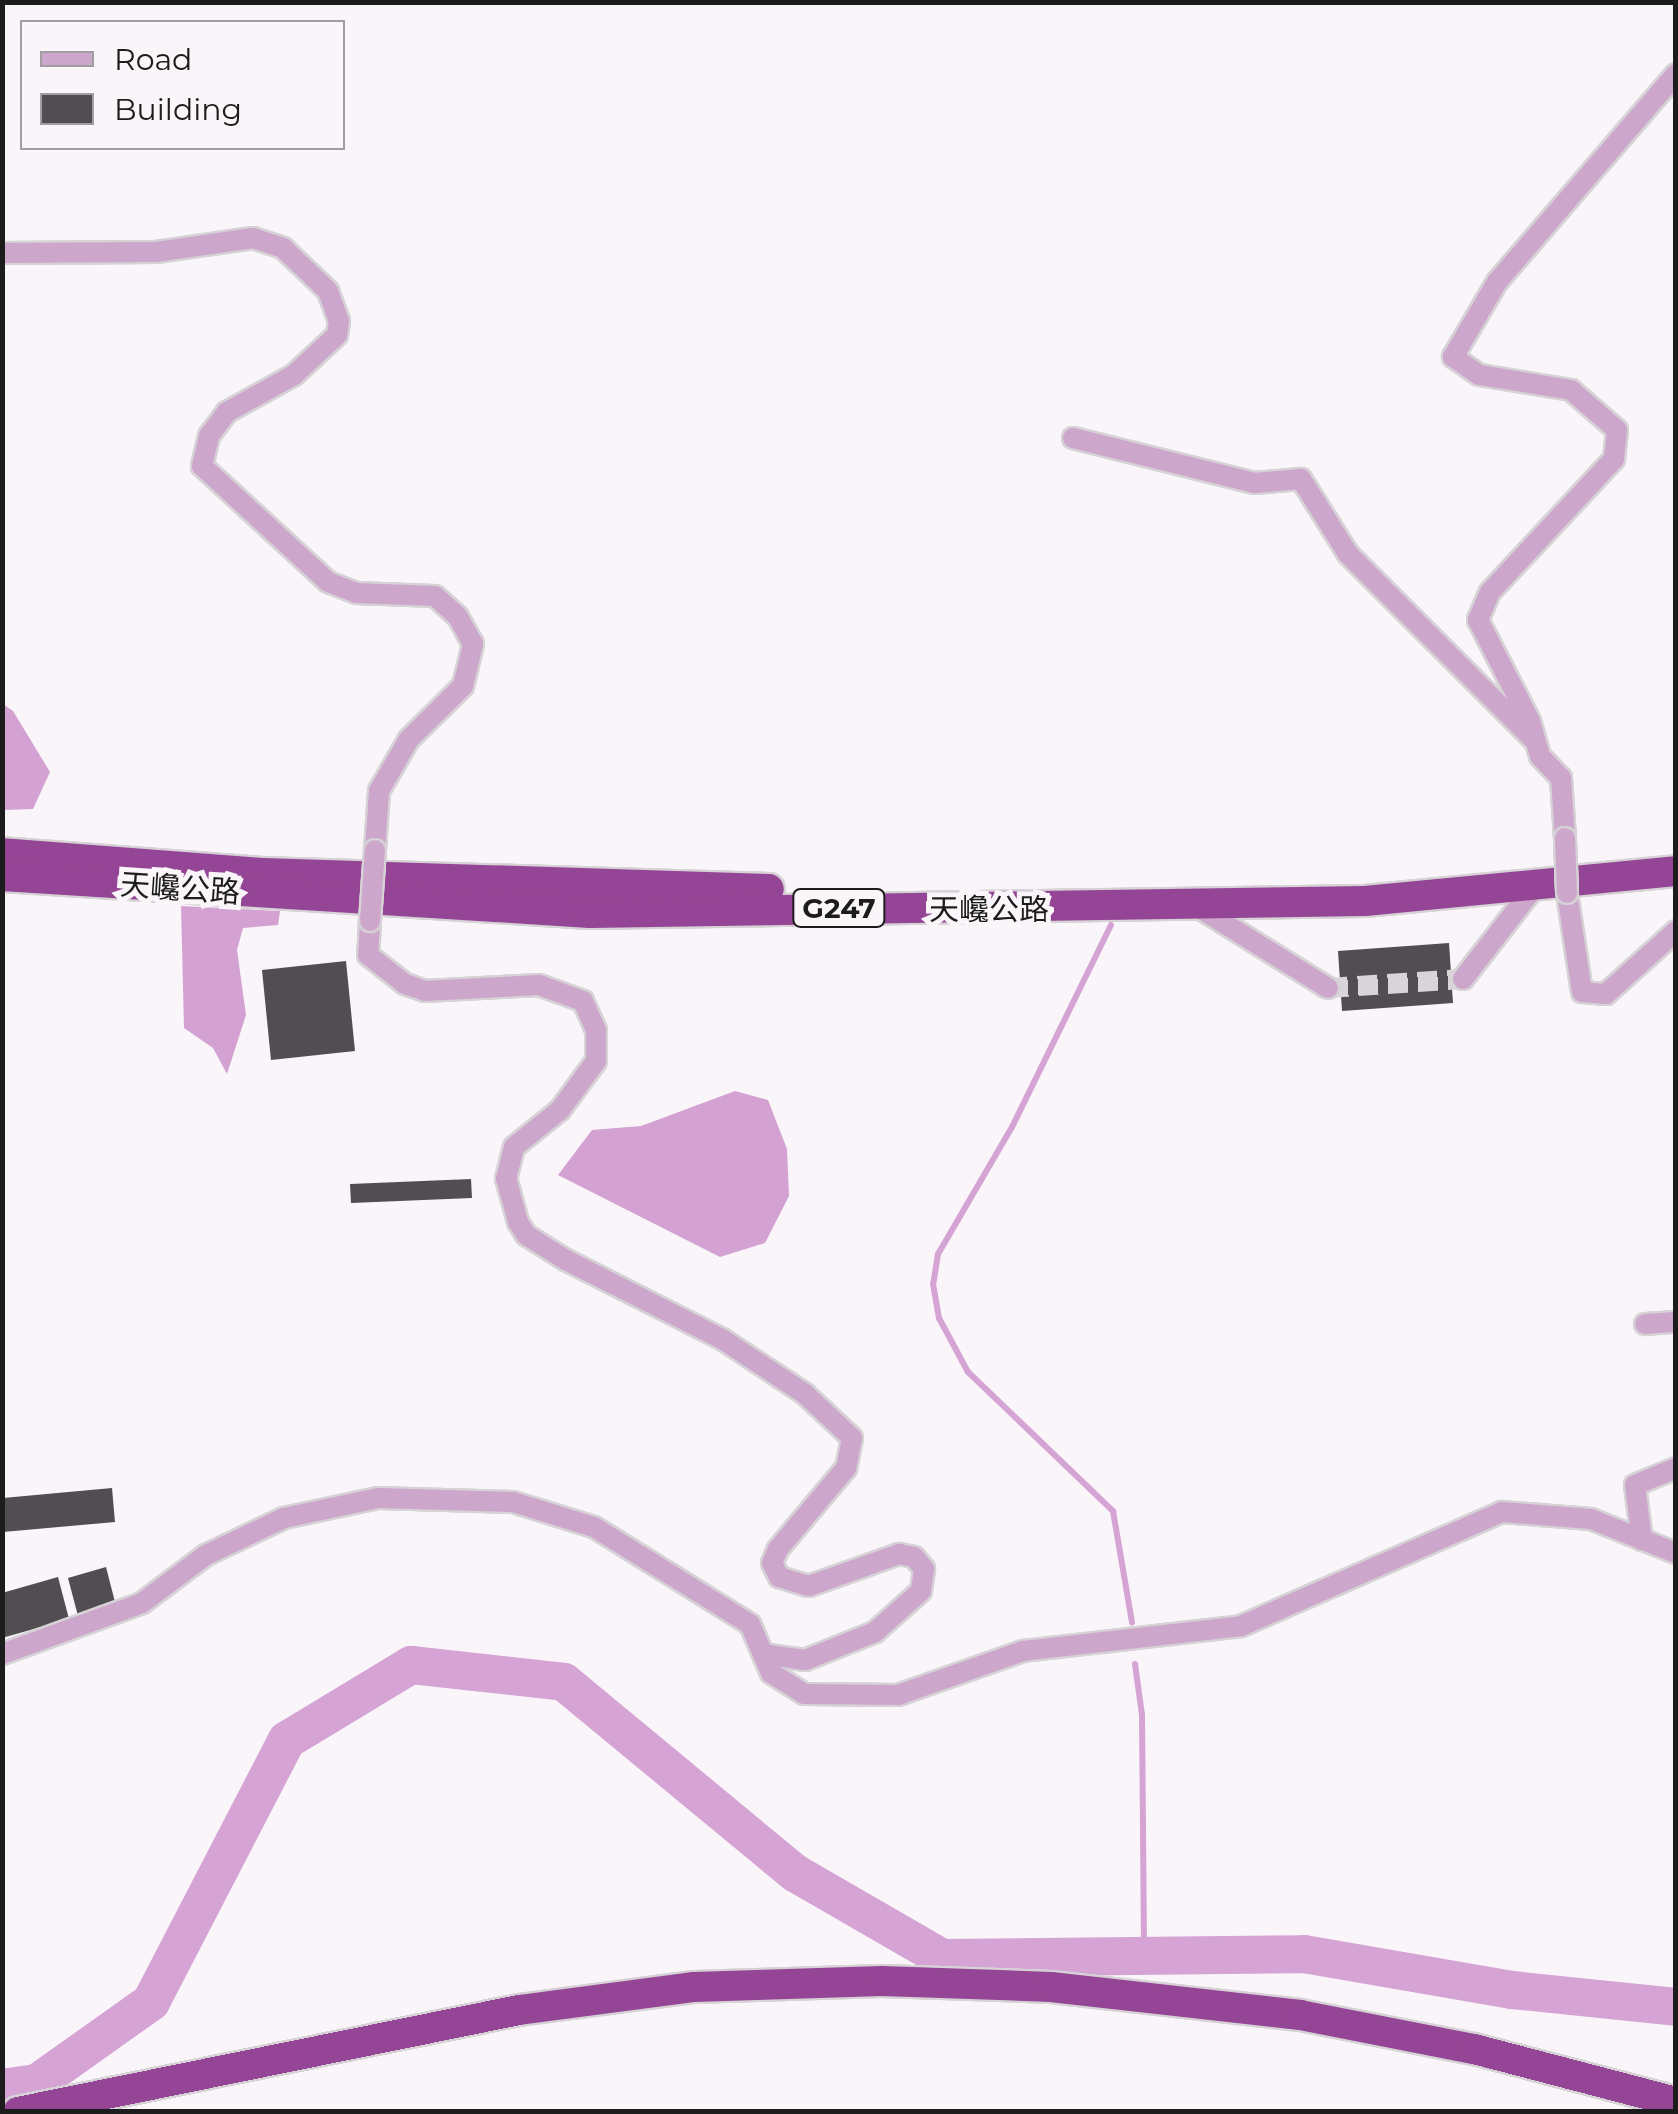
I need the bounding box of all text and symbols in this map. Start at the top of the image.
legend [20,20,345,150]
text: Road [114,41,192,78]
text: Building [114,91,242,128]
street label: 天巉公路 [119,867,241,911]
road number: G247 [792,885,886,931]
street label: 天巉公路 [929,892,1049,928]

